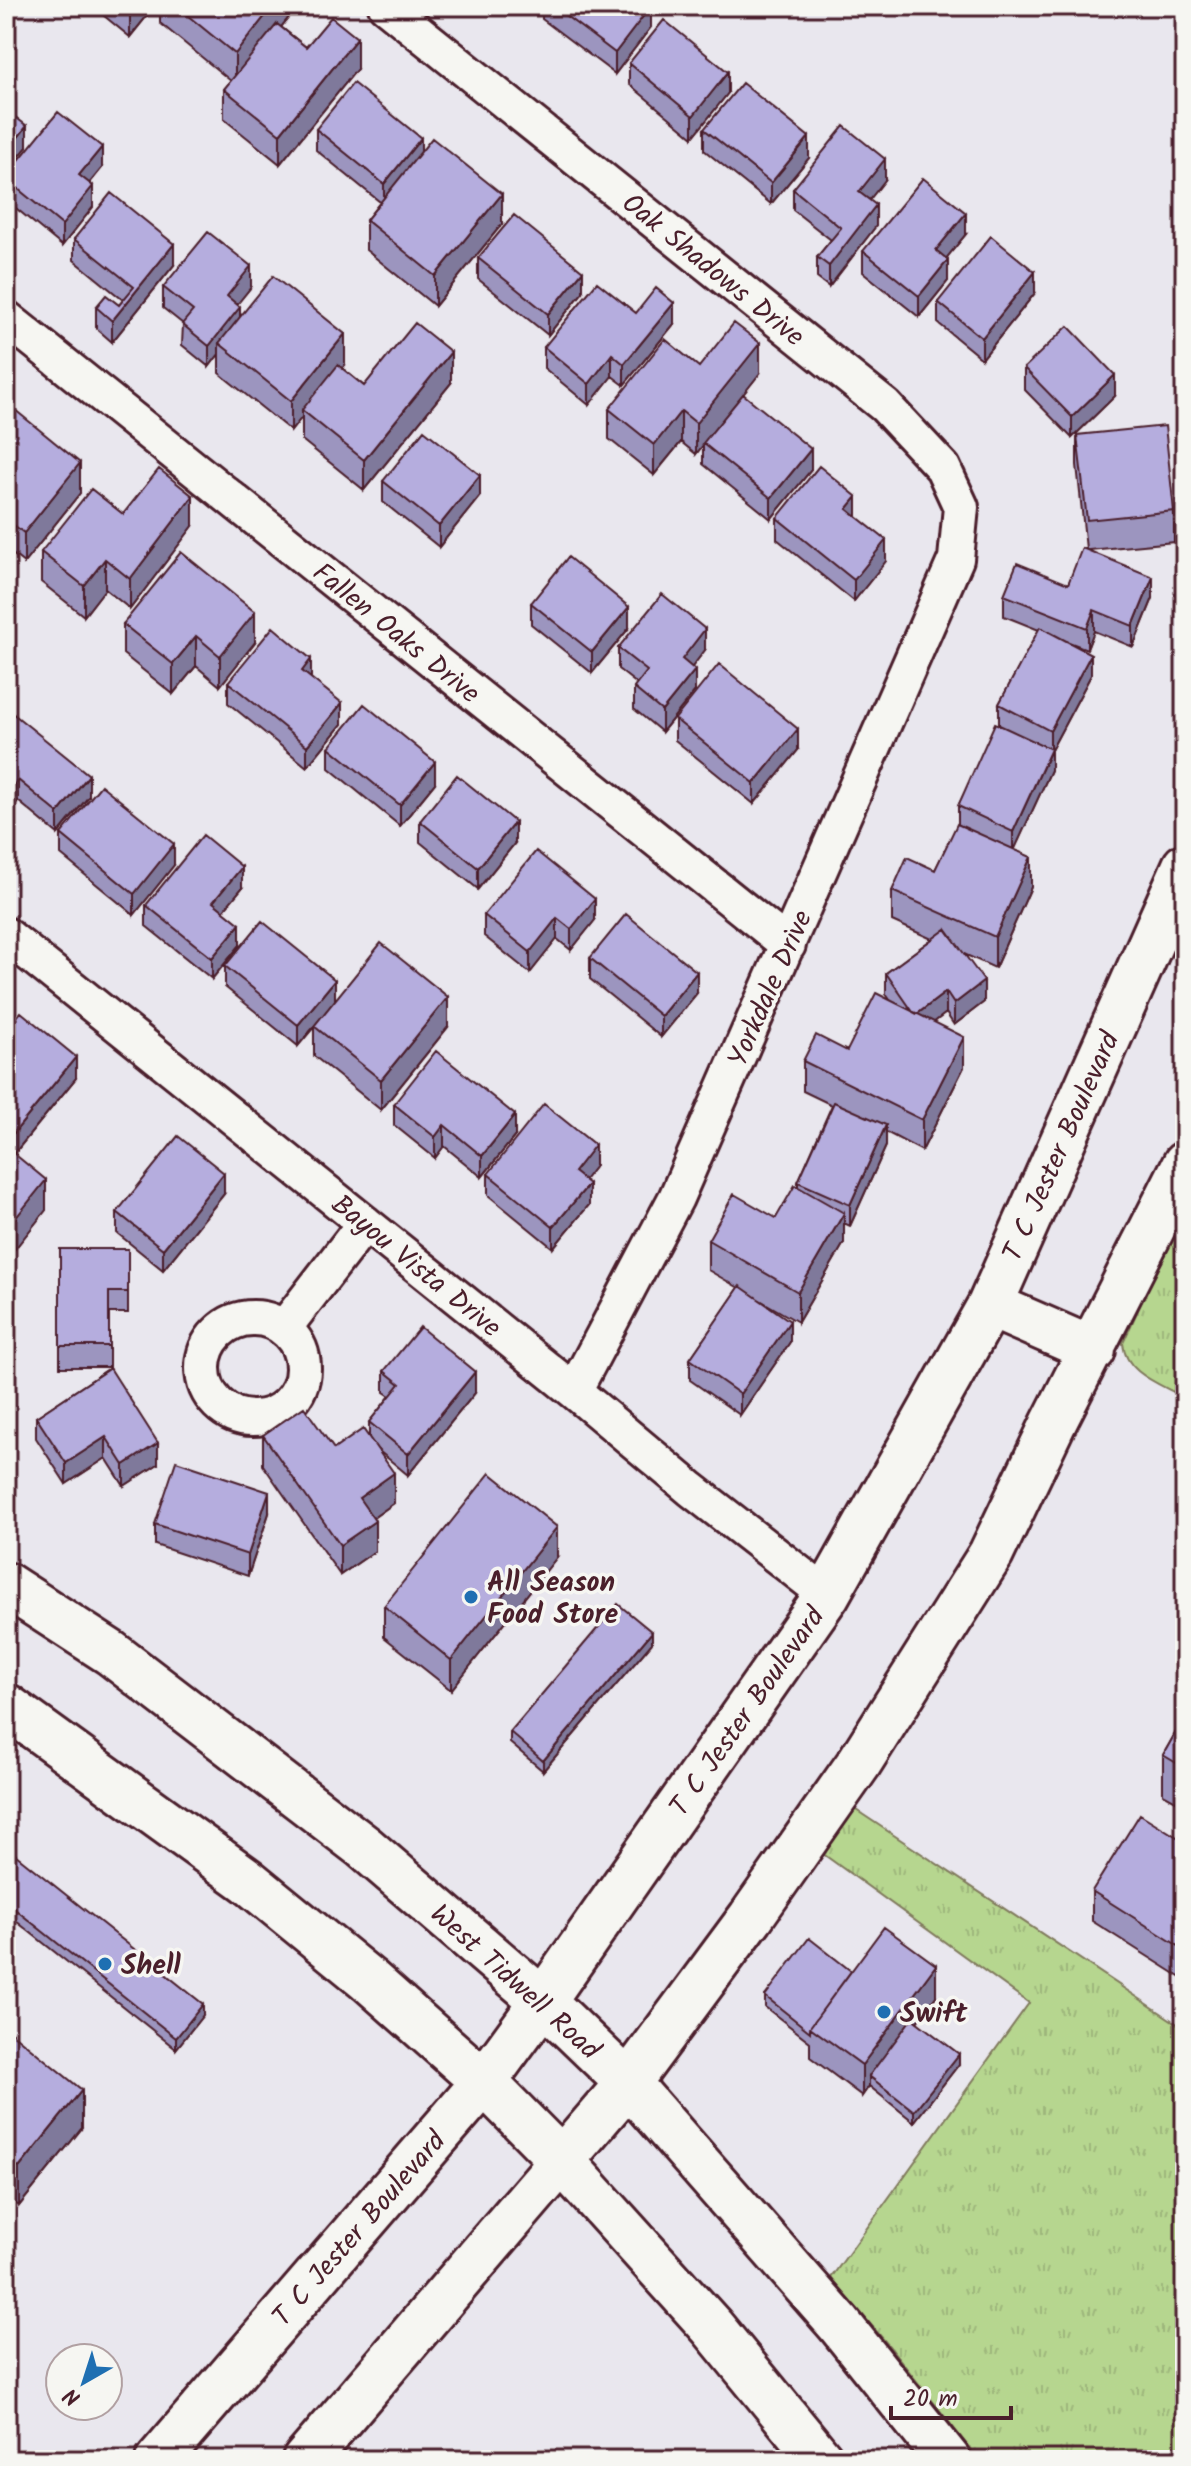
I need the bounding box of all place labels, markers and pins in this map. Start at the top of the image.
place label: All Season Food Store [487,1561,619,1638]
marker: All Season Food Store [462,1588,480,1606]
place label: Shell [121,1944,181,1989]
marker: Shell [96,1955,114,1973]
place label: Swift [900,1992,968,2037]
marker: Swift [875,2003,893,2021]

